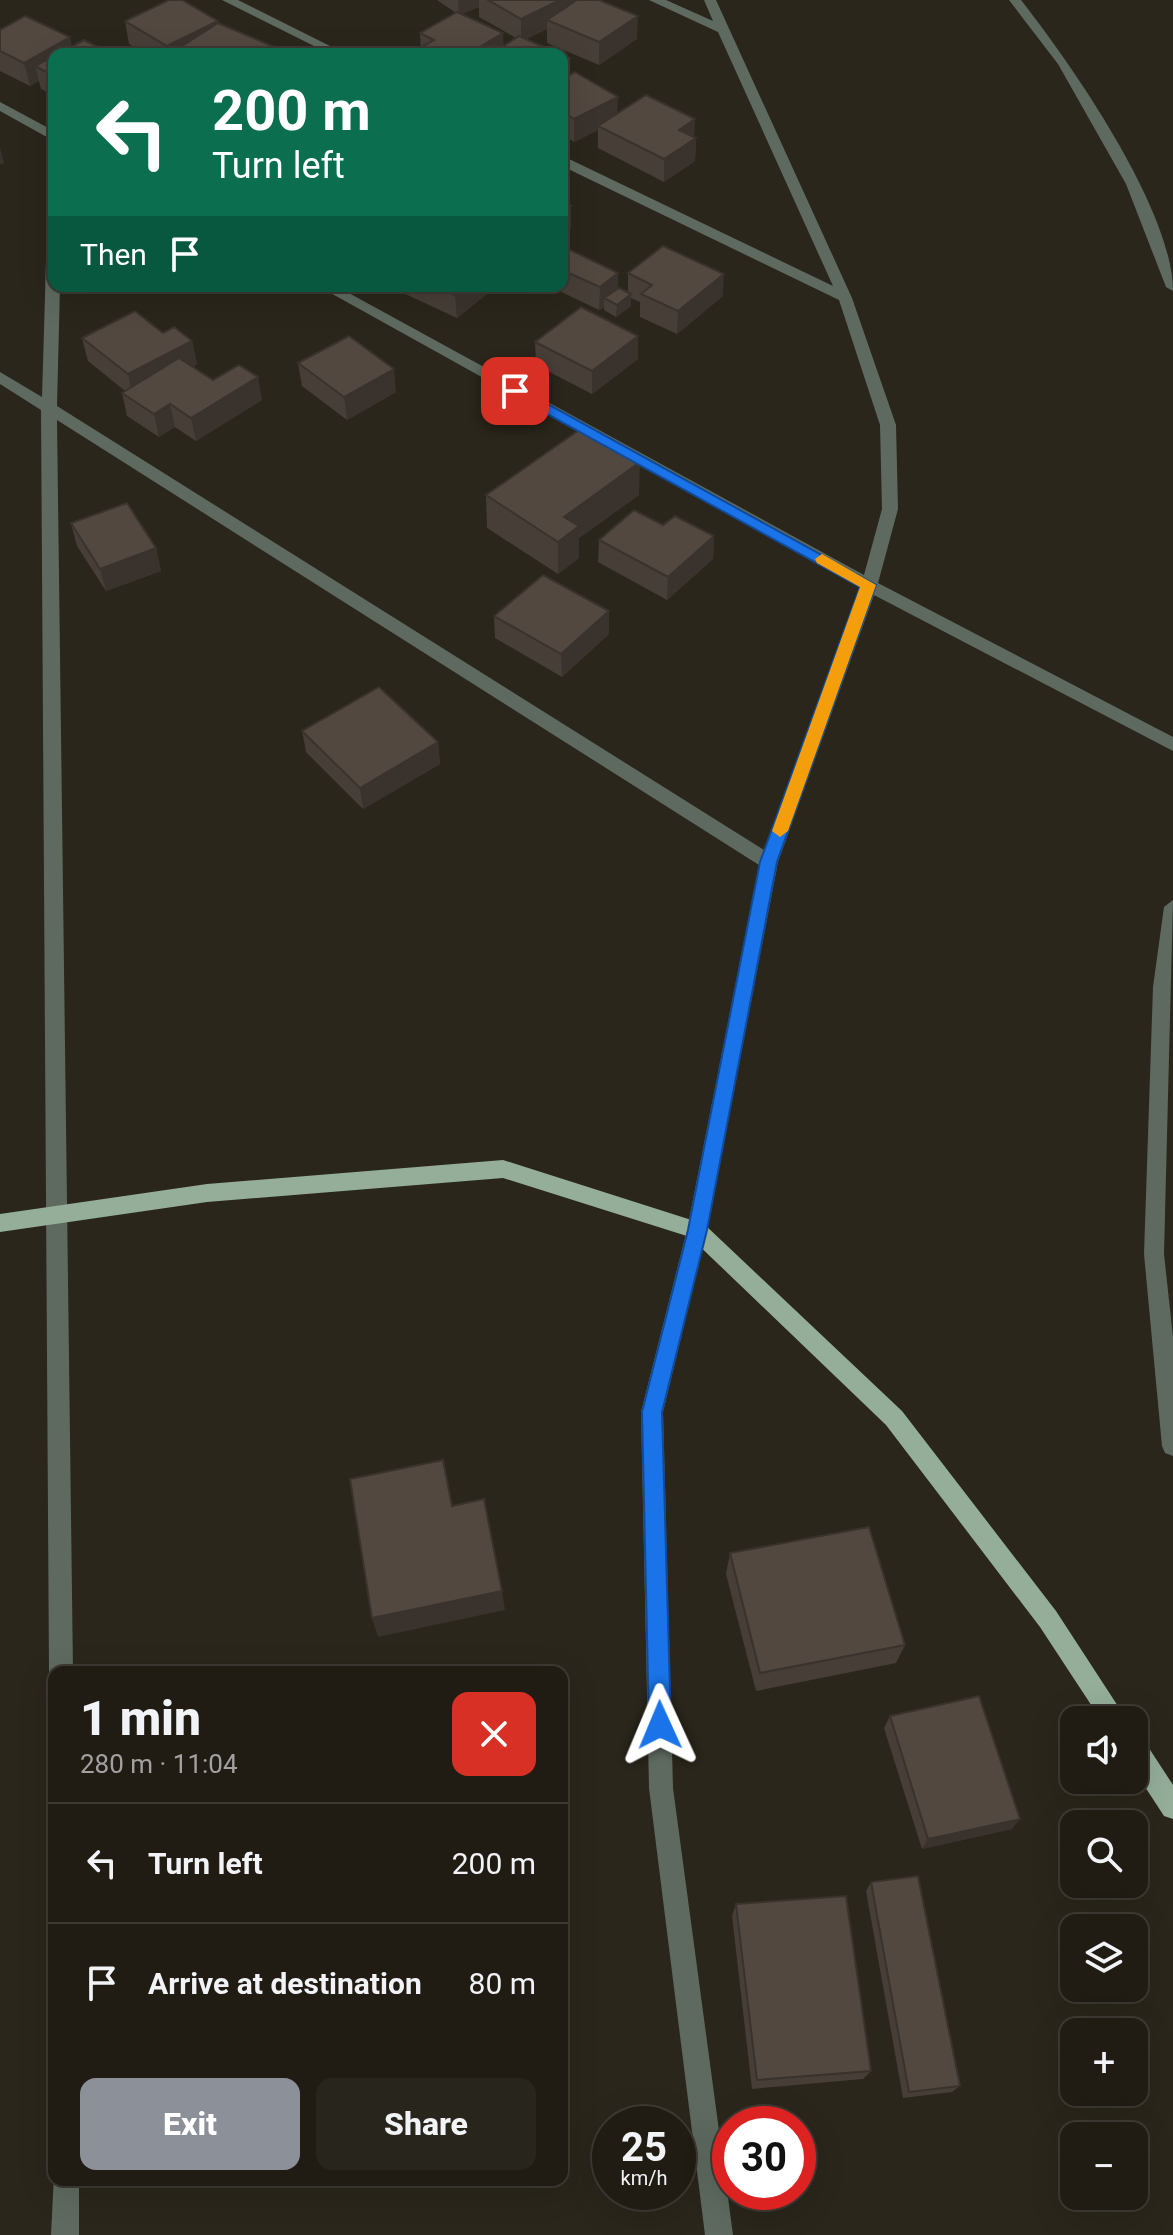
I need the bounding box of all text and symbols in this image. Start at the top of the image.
text: 200 m [212,78,371,144]
icon: left [80,80,184,184]
text: Turn left [212,145,345,187]
icon: arrive [163,232,207,276]
text: Then [80,237,147,272]
pin [481,357,549,425]
icon: arrive [493,369,537,413]
position arrow [618,1683,702,1767]
text: 1 min [80,1690,201,1747]
button: close [452,1692,536,1776]
map controls [1060,1706,1148,2210]
button: sound [1060,1706,1148,1794]
text: 280 m · 11:04 [80,1749,238,1779]
button: search [1060,1810,1148,1898]
icon: left [80,1841,124,1885]
text: Turn left [148,1846,263,1881]
text: 200 m [452,1846,536,1881]
button: layers [1060,1914,1148,2002]
icon: arrive [80,1961,124,2005]
text: Arrive at destination [148,1966,422,2001]
text: 80 m [469,1966,536,2001]
button: + [1060,2018,1148,2106]
button: Exit [80,2078,300,2170]
button: Share [316,2078,536,2170]
speed limit sign: 30 [712,2106,816,2210]
button: − [1060,2122,1148,2210]
text: 25 [621,2124,667,2171]
text: km/h [621,2166,667,2190]

